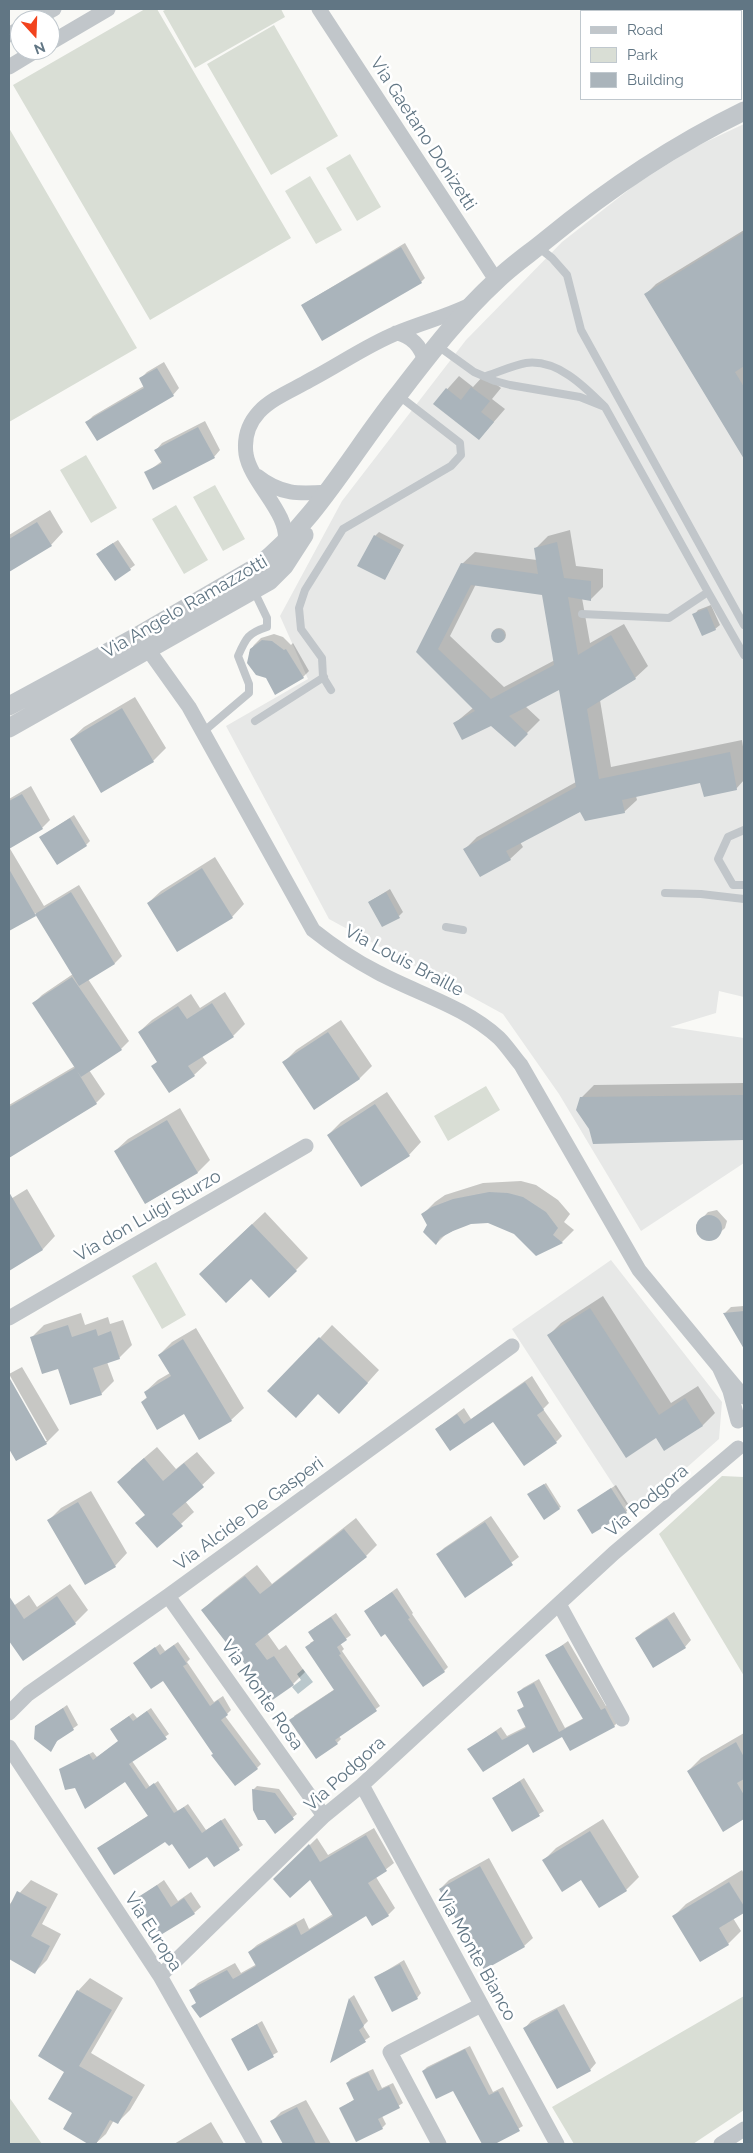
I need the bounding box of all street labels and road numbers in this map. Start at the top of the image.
street label: Via Gaetano Donizetti [365,53,481,215]
street label: Via Angelo Ramazzotti [99,551,271,663]
street label: Via Louis Braille [341,921,467,1001]
street label: Via don Luigi Sturzo [71,1165,225,1267]
street label: Via Alcide De Gasperi [170,1453,328,1575]
street label: Via Podgora [601,1460,693,1542]
street label: Via Monte Rosa [216,1636,308,1754]
street label: Via Podgora [300,1732,390,1816]
street label: Via Monte Bianco [431,1887,521,2025]
street label: Via Europa [120,1889,186,1975]

